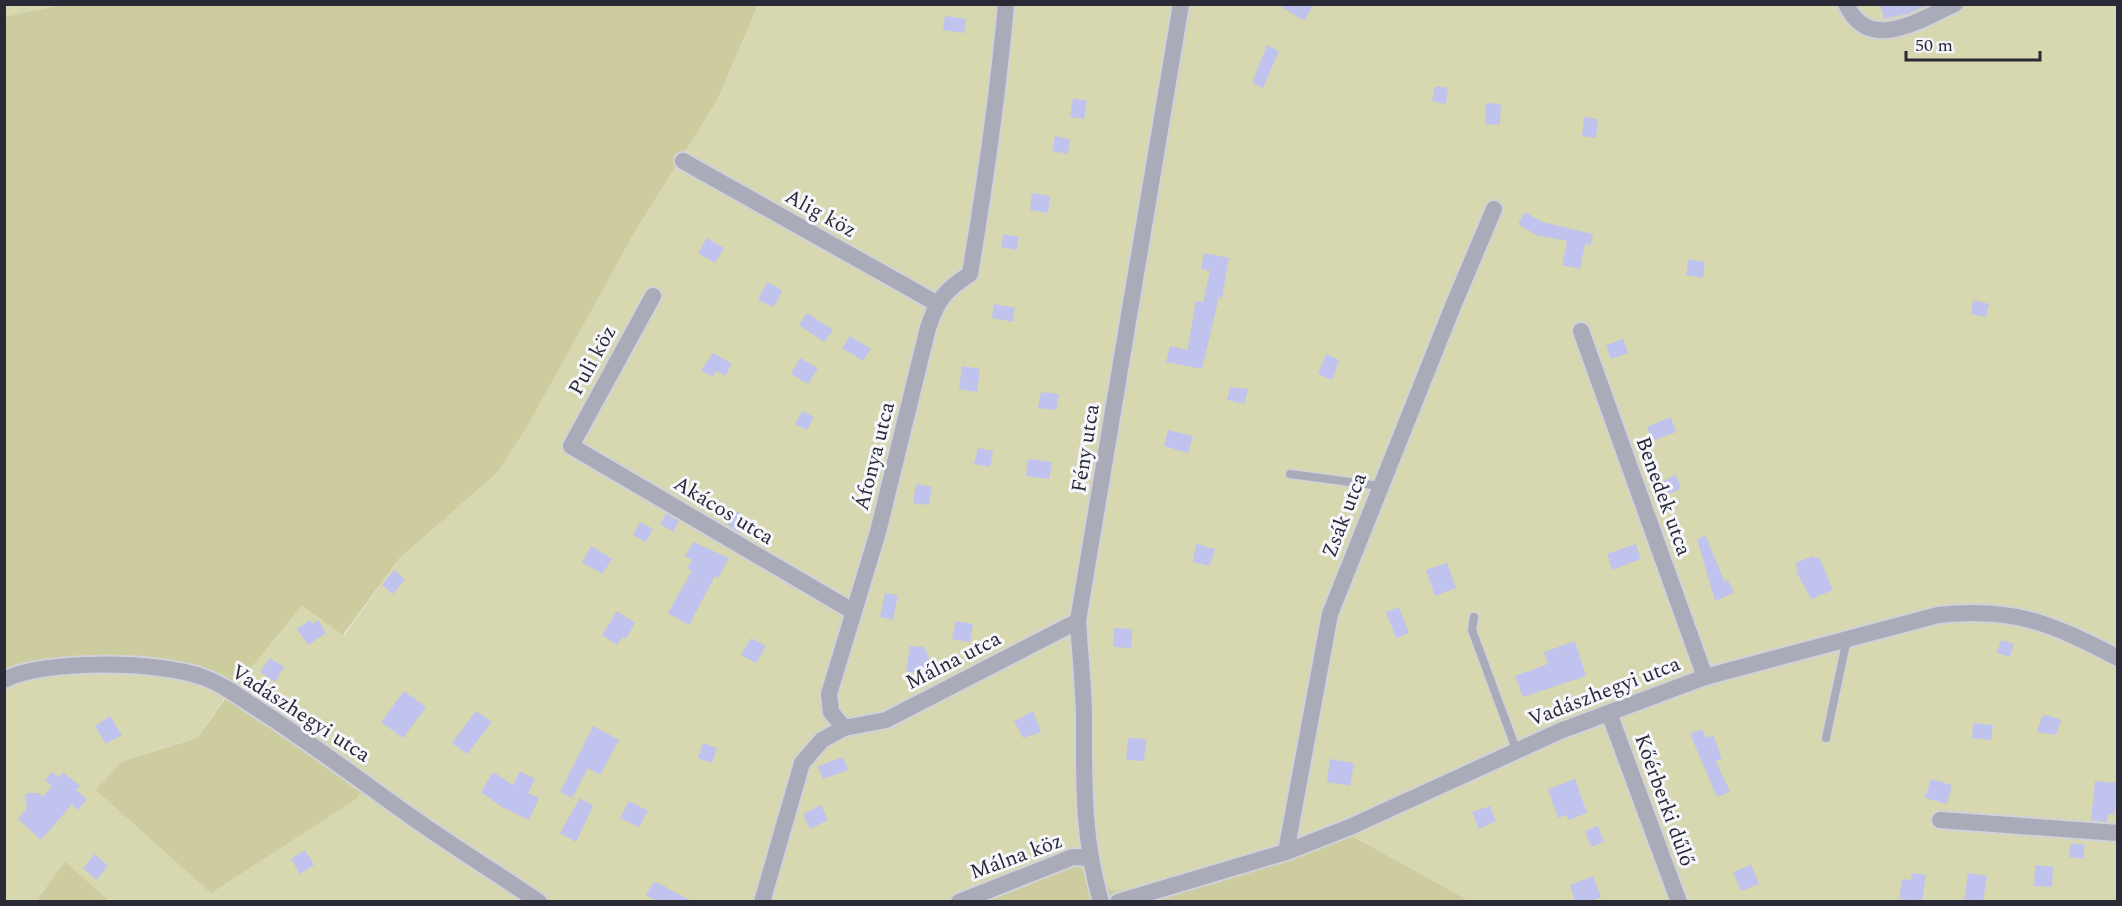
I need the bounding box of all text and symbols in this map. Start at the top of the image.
scale bar [1906,24,2040,62]
text: 50 m [1915,32,1953,59]
street label: Alig köz [779,181,862,247]
street label: Puli köz [561,320,625,401]
street label: Áfonya utca [846,398,904,514]
street label: Fény utca [1063,401,1109,495]
street label: Benedek utca [1627,432,1700,561]
street label: Zsák utca [1314,467,1376,563]
street label: Akácos utca [667,468,781,554]
street label: Málna utca [900,623,1008,699]
street label: Vadászhegyi utca [1524,648,1686,736]
street label: Vadászhegyi utca [224,657,377,771]
street label: Kőérberki dűlő [1625,729,1703,871]
street label: Málna köz [965,825,1067,889]

